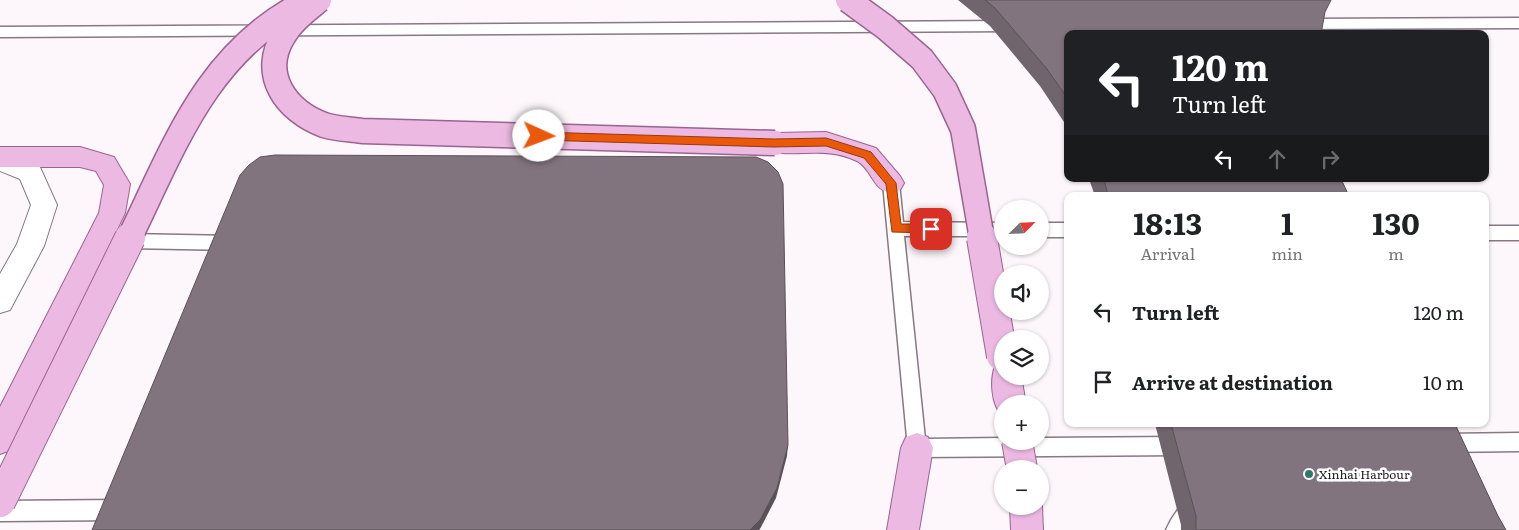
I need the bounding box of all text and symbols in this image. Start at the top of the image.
text: 120 m [1172,40,1269,92]
icon: left [1089,50,1154,115]
text: Turn left [1172,87,1266,120]
position arrow [512,109,564,161]
icon: left [1210,145,1238,173]
icon: ahead [1263,145,1291,173]
icon: right [1316,145,1344,173]
north arrow [994,200,1049,255]
map controls [994,200,1049,515]
text: 18:13 [1133,200,1202,244]
text: 1 [1281,200,1293,244]
text: 130 [1372,200,1420,244]
pin [910,208,952,250]
icon: arrive [917,215,945,243]
text: Arrival [1140,241,1195,265]
text: min [1272,241,1303,265]
text: m [1388,241,1404,265]
button: sound [994,265,1049,320]
icon: left [1089,298,1117,326]
text: Turn left [1132,298,1219,326]
text: 120 m [1413,298,1464,326]
button: layers [994,330,1049,385]
icon: arrive [1089,368,1117,396]
text: Arrive at destination [1132,368,1333,396]
text: 10 m [1423,368,1464,396]
button: + [994,395,1049,450]
button: − [994,460,1049,515]
place label: Xinhai Harbour [1319,465,1410,483]
marker: Xinhai Harbour [1303,468,1315,480]

